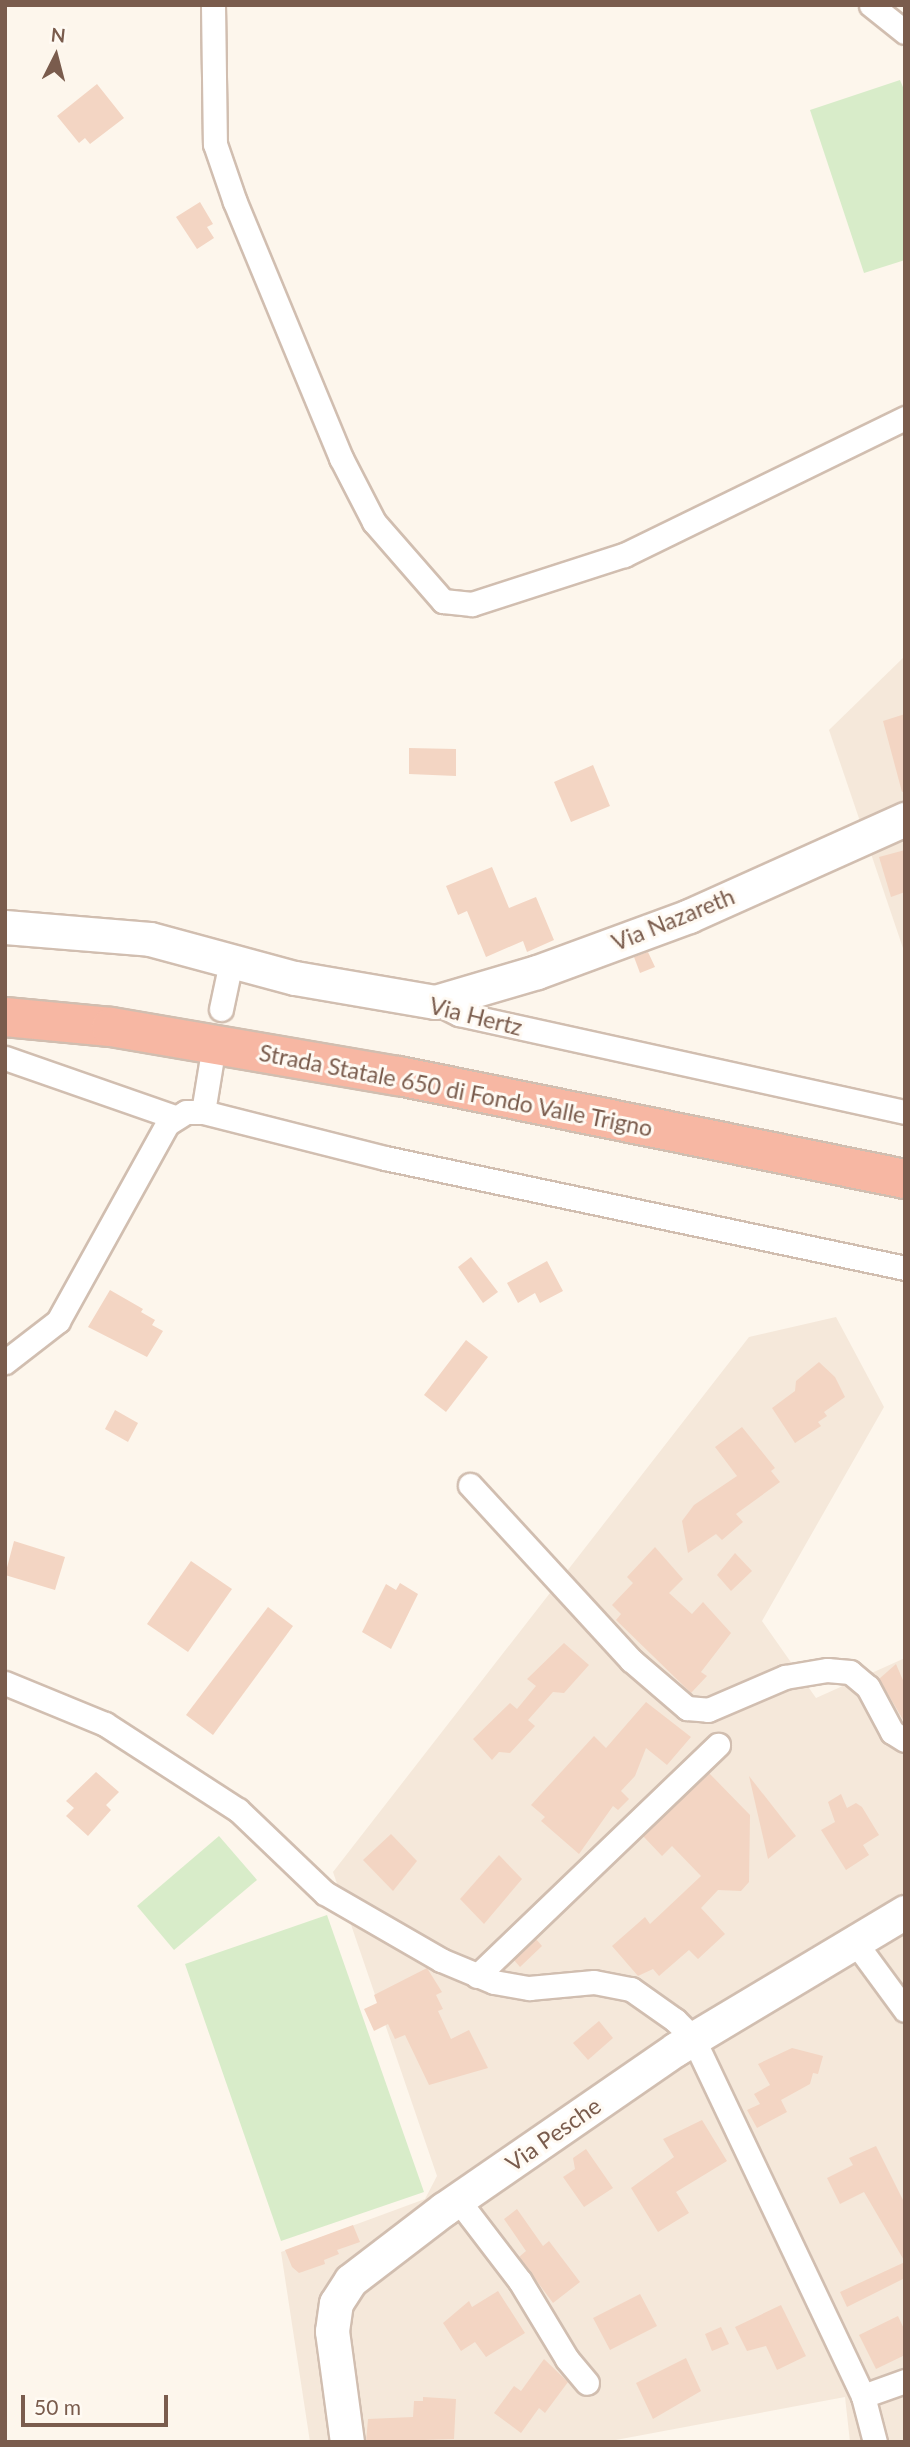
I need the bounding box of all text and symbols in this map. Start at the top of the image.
north arrow [21,21,91,91]
text: N [50,22,67,47]
street label: Via Nazareth [608,882,738,956]
street label: Via Hertz [427,991,525,1041]
street label: Strada Statale 650 di Fondo Valle Trigno [256,1038,656,1142]
street label: Via Pesche [500,2091,606,2177]
scale bar [24,2380,172,2424]
text: 50 m [34,2394,81,2419]

